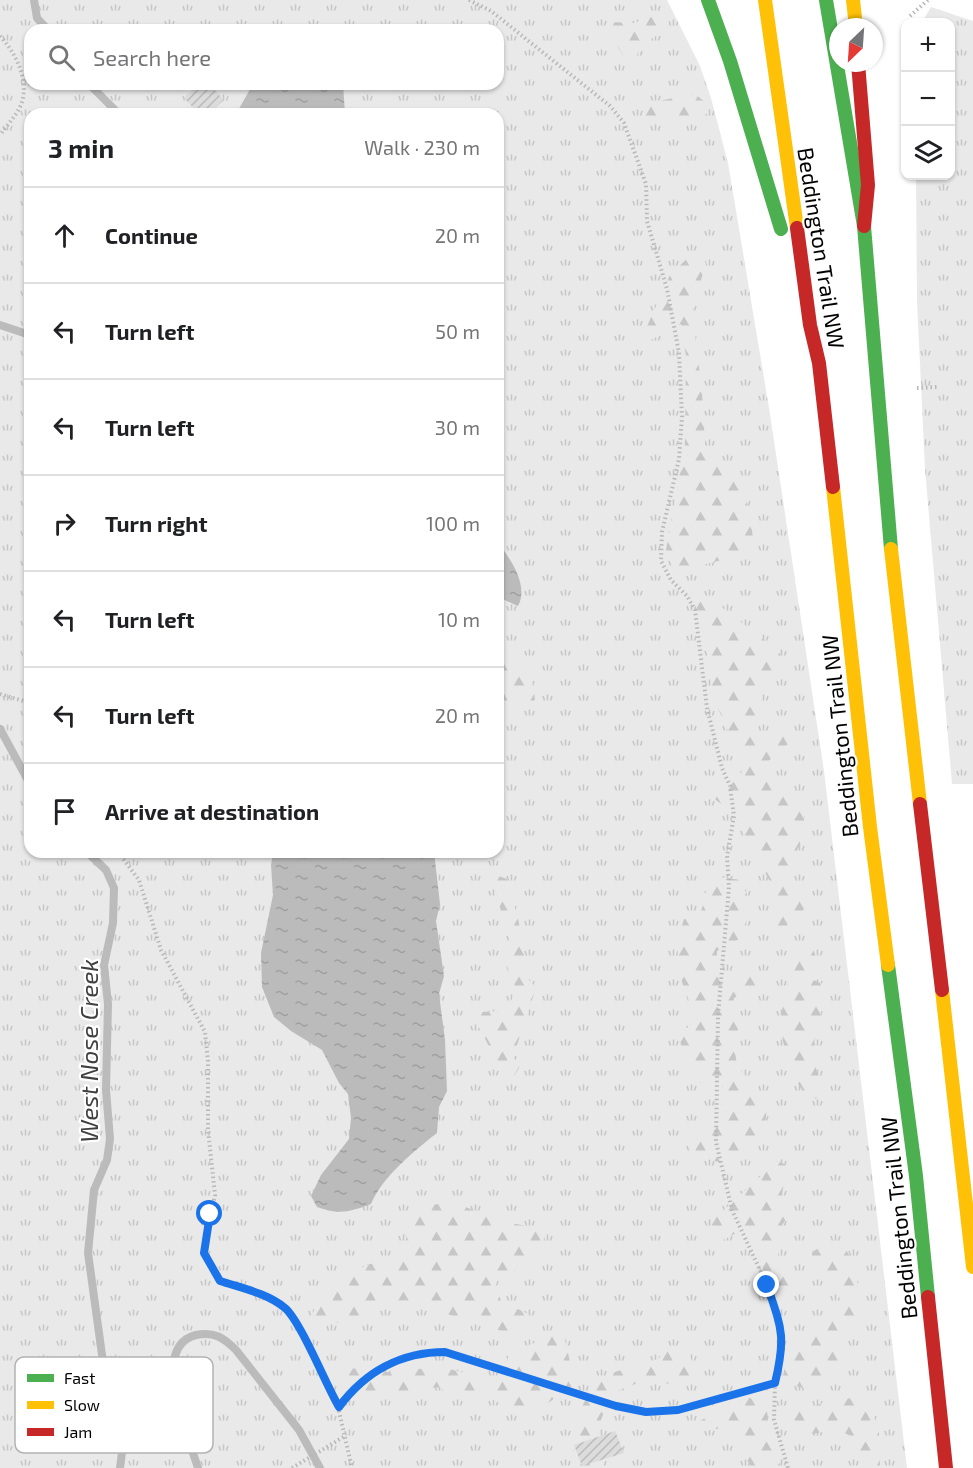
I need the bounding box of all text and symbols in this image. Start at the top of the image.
north arrow [829,18,883,72]
map controls [901,18,955,180]
button: + [901,18,955,72]
search box [24,24,504,90]
icon: search [45,41,78,74]
text: Search here [93,44,211,70]
button: − [901,72,955,126]
button: layers [901,126,955,180]
text: 3 min [48,132,114,163]
text: Walk · 230 m [364,135,480,159]
street label: Beddington Trail NW [793,145,851,351]
icon: ahead [48,219,81,252]
text: Continue [105,222,198,248]
text: 20 m [435,223,480,247]
icon: left [48,315,81,348]
text: Turn left [105,318,194,344]
text: 50 m [435,319,480,343]
icon: left [48,411,81,444]
text: Turn left [105,414,194,440]
text: 30 m [435,415,480,439]
icon: right [48,507,81,540]
text: Turn right [105,510,207,536]
text: 100 m [426,511,480,535]
icon: left [48,603,81,636]
text: Turn left [105,606,194,632]
text: 10 m [438,607,480,631]
street label: Beddington Trail NW [815,633,863,839]
icon: left [48,699,81,732]
text: Turn left [105,702,194,728]
text: 20 m [435,703,480,727]
icon: arrive [48,795,81,828]
text: Arrive at destination [105,798,319,824]
water label: West Nose Creek [74,959,103,1143]
street label: Beddington Trail NW [874,1115,922,1321]
route start [196,1200,222,1226]
route end [753,1271,779,1297]
legend [15,1357,213,1453]
text: Fast [64,1368,95,1387]
text: Slow [64,1395,100,1414]
text: Jam [64,1422,92,1441]

